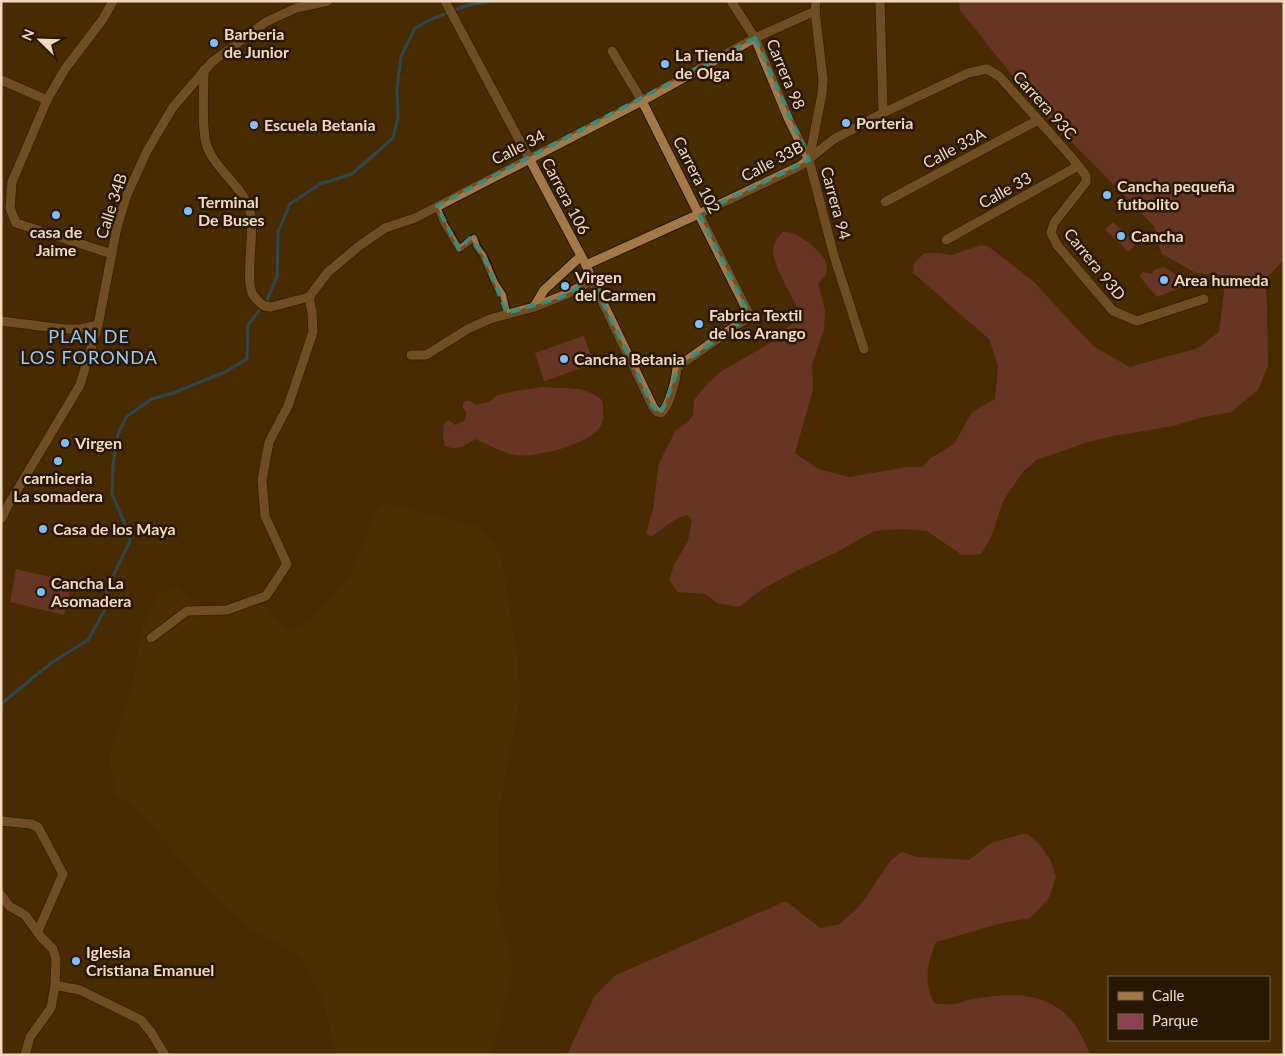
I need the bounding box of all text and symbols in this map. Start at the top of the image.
north arrow [15,15,65,65]
place label: Barberia de Junior [224,24,289,61]
text: N [18,26,38,43]
street label: Carrera 98 [763,36,810,112]
marker: Barberia de Junior [208,37,220,49]
place label: La Tienda de Olga [675,45,743,82]
marker: La Tienda de Olga [659,58,671,70]
street label: Carrera 93C [1010,67,1081,143]
place label: Porteria [856,113,913,132]
place label: Escuela Betania [264,115,376,134]
marker: Porteria [840,117,852,129]
marker: Escuela Betania [248,119,260,131]
street label: Calle 33A [919,123,988,172]
street label: Calle 34 [488,125,548,168]
street label: Carrera 102 [670,133,725,217]
street label: Calle 33B [737,136,806,185]
street label: Carrera 106 [538,154,595,237]
street label: Carrera 94 [818,164,855,241]
street label: Calle 33 [975,167,1034,212]
street label: Calle 34B [91,171,130,241]
place label: Cancha pequeña futbolito [1117,176,1235,213]
marker: Cancha pequeña futbolito [1101,189,1113,201]
place label: Terminal De Buses [198,192,265,229]
marker: Terminal De Buses [182,205,194,217]
marker: casa de Jaime [50,209,62,221]
place label: casa de Jaime [30,222,83,259]
street label: Carrera 93D [1061,224,1130,303]
place label: Cancha [1131,226,1184,245]
marker: Cancha [1115,230,1127,242]
place label: Virgen del Carmen [574,267,656,304]
place label: Area humeda [1173,270,1269,289]
marker: Area humeda [1158,274,1170,286]
marker: Virgen del Carmen [559,280,571,292]
place label: Fabrica Textil de los Arango [709,305,806,342]
marker: Fabrica Textil de los Arango [693,318,705,330]
district label: PLAN DE LOS FORONDA [20,325,158,368]
place label: Cancha Betania [574,349,685,368]
marker: Cancha Betania [558,353,570,365]
place label: Virgen [74,433,122,452]
marker: Virgen [59,437,71,449]
marker: carniceria La somadera [52,455,64,467]
place label: carniceria La somadera [13,468,103,505]
place label: Casa de los Maya [53,519,176,538]
marker: Casa de los Maya [37,523,49,535]
place label: Cancha La Asomadera [50,573,131,610]
marker: Cancha La Asomadera [35,586,47,598]
place label: Iglesia Cristiana Emanuel [86,942,214,979]
marker: Iglesia Cristiana Emanuel [70,955,82,967]
legend [1108,976,1270,1041]
text: Calle [1152,986,1185,1004]
text: Parque [1152,1011,1198,1029]

